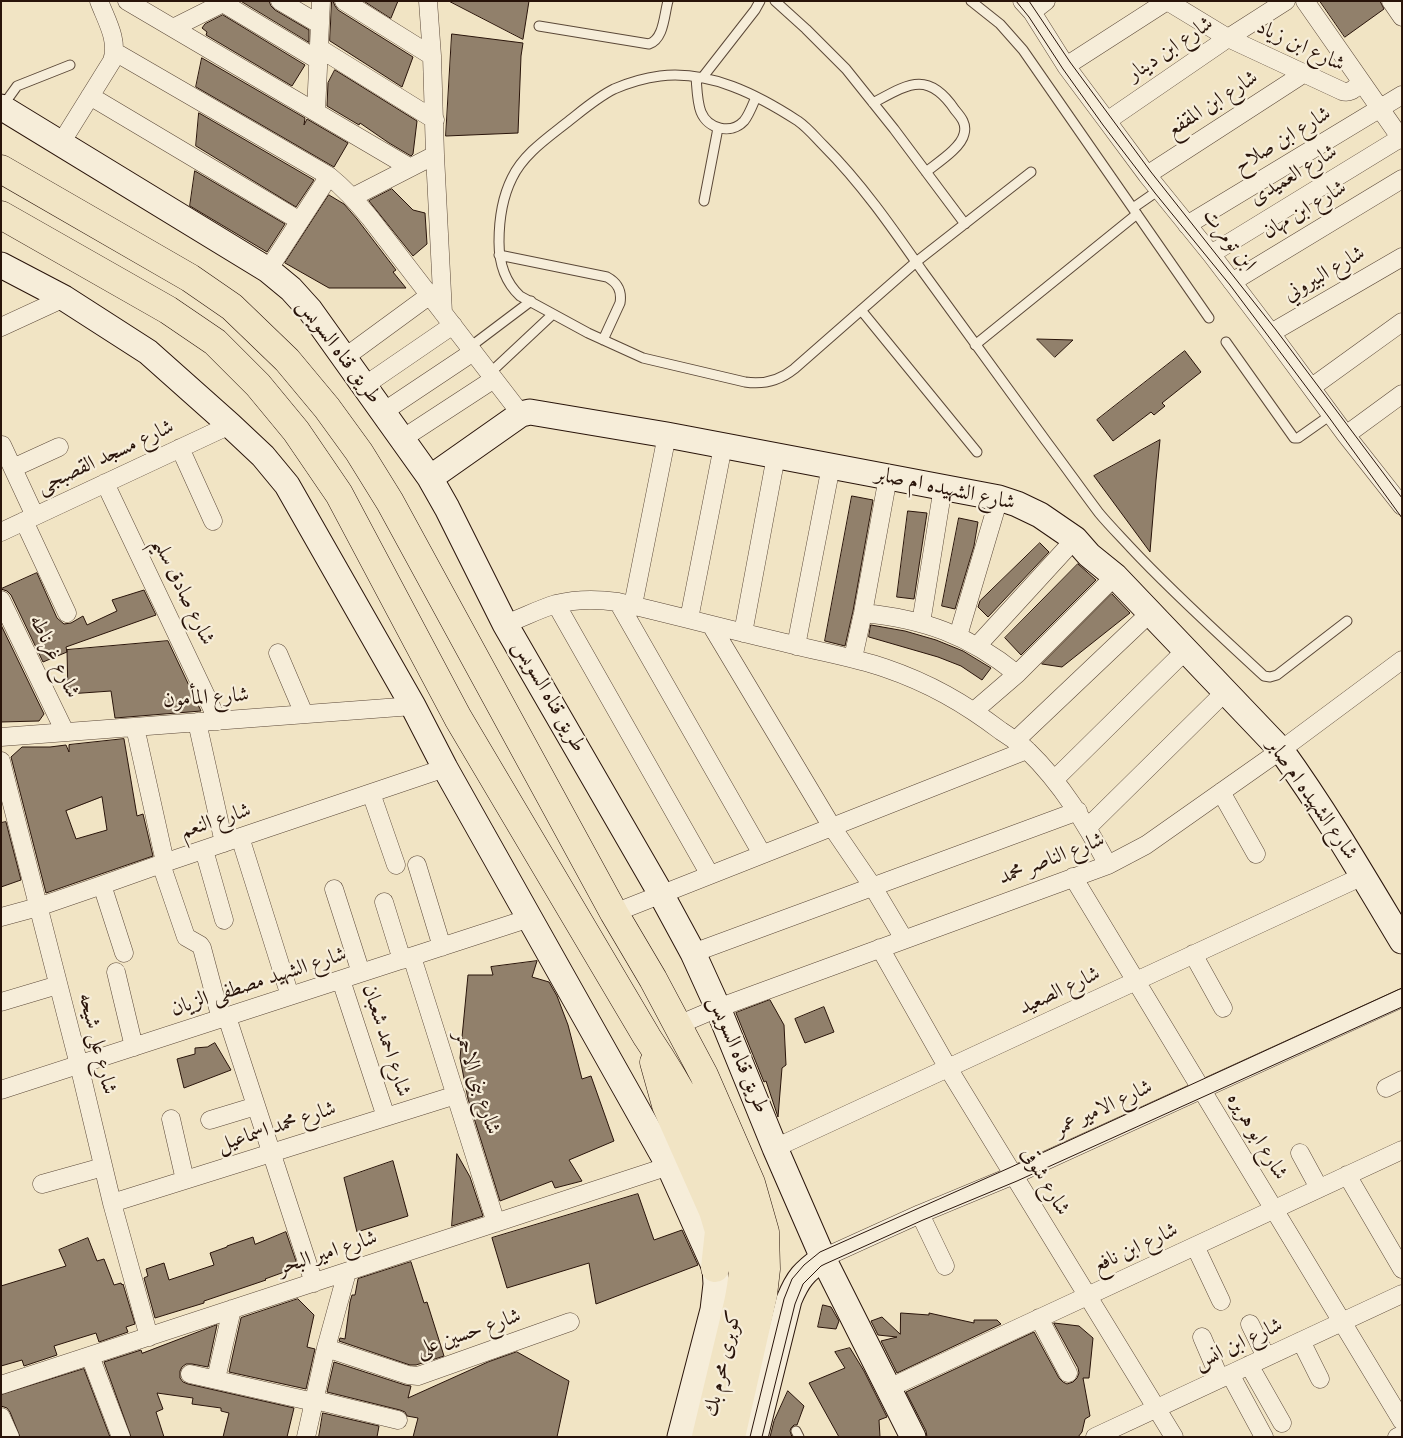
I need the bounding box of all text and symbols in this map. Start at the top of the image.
street label: شارع ابن دينار [1123,12,1219,88]
street label: شارع ابن زياد [1252,16,1348,78]
street label: شارع ابن المقفع [1163,66,1263,144]
street label: شارع ابن صلاح [1230,102,1336,180]
street label: شارع العميدى [1246,140,1342,212]
street label: شارع ابن مهان [1258,176,1352,246]
street label: ابن تومرت [1196,205,1260,277]
street label: شارع البيروني [1280,242,1370,308]
street label: طريق قناه السويس [290,294,386,410]
street label: شارع مسجد القصبجى [34,415,178,501]
street label: شارع الشهيده ام صابر [873,463,1017,517]
street label: شارع صادق سليم [145,534,219,650]
street label: شارع غرناطه [22,611,84,703]
street label: طريق قناه السويس [506,636,590,758]
street label: شارع المأمون [162,683,250,715]
street label: شارع الشهيده ام صابر [1260,735,1362,865]
street label: شارع النعم [177,799,255,845]
street label: شارع الناصر محمد [995,828,1109,892]
street label: شارع الشهيد مصطفى الزيان [168,943,350,1023]
street label: شارع الصعيد [1015,962,1105,1022]
street label: شارع احمد شعبان [355,982,415,1100]
street label: شارع على شيحه [71,991,121,1097]
street label: طريق قناه السويس [701,992,773,1118]
street label: شارع بنى الاحمر [447,1028,505,1138]
street label: شارع الامير عمر [1051,1075,1157,1143]
street label: شارع ابو هريره [1220,1089,1292,1185]
street label: شارع محمد اسماعيل [214,1097,340,1159]
street label: شارع شوقى [1014,1143,1074,1221]
street label: شارع ابن نافع [1089,1218,1183,1280]
street label: شارع امير البحر [275,1226,381,1282]
street label: شارع حسين على [413,1304,525,1364]
street label: كوبرى محرم بك [700,1308,748,1420]
street label: شارع ابن انس [1191,1313,1287,1377]

